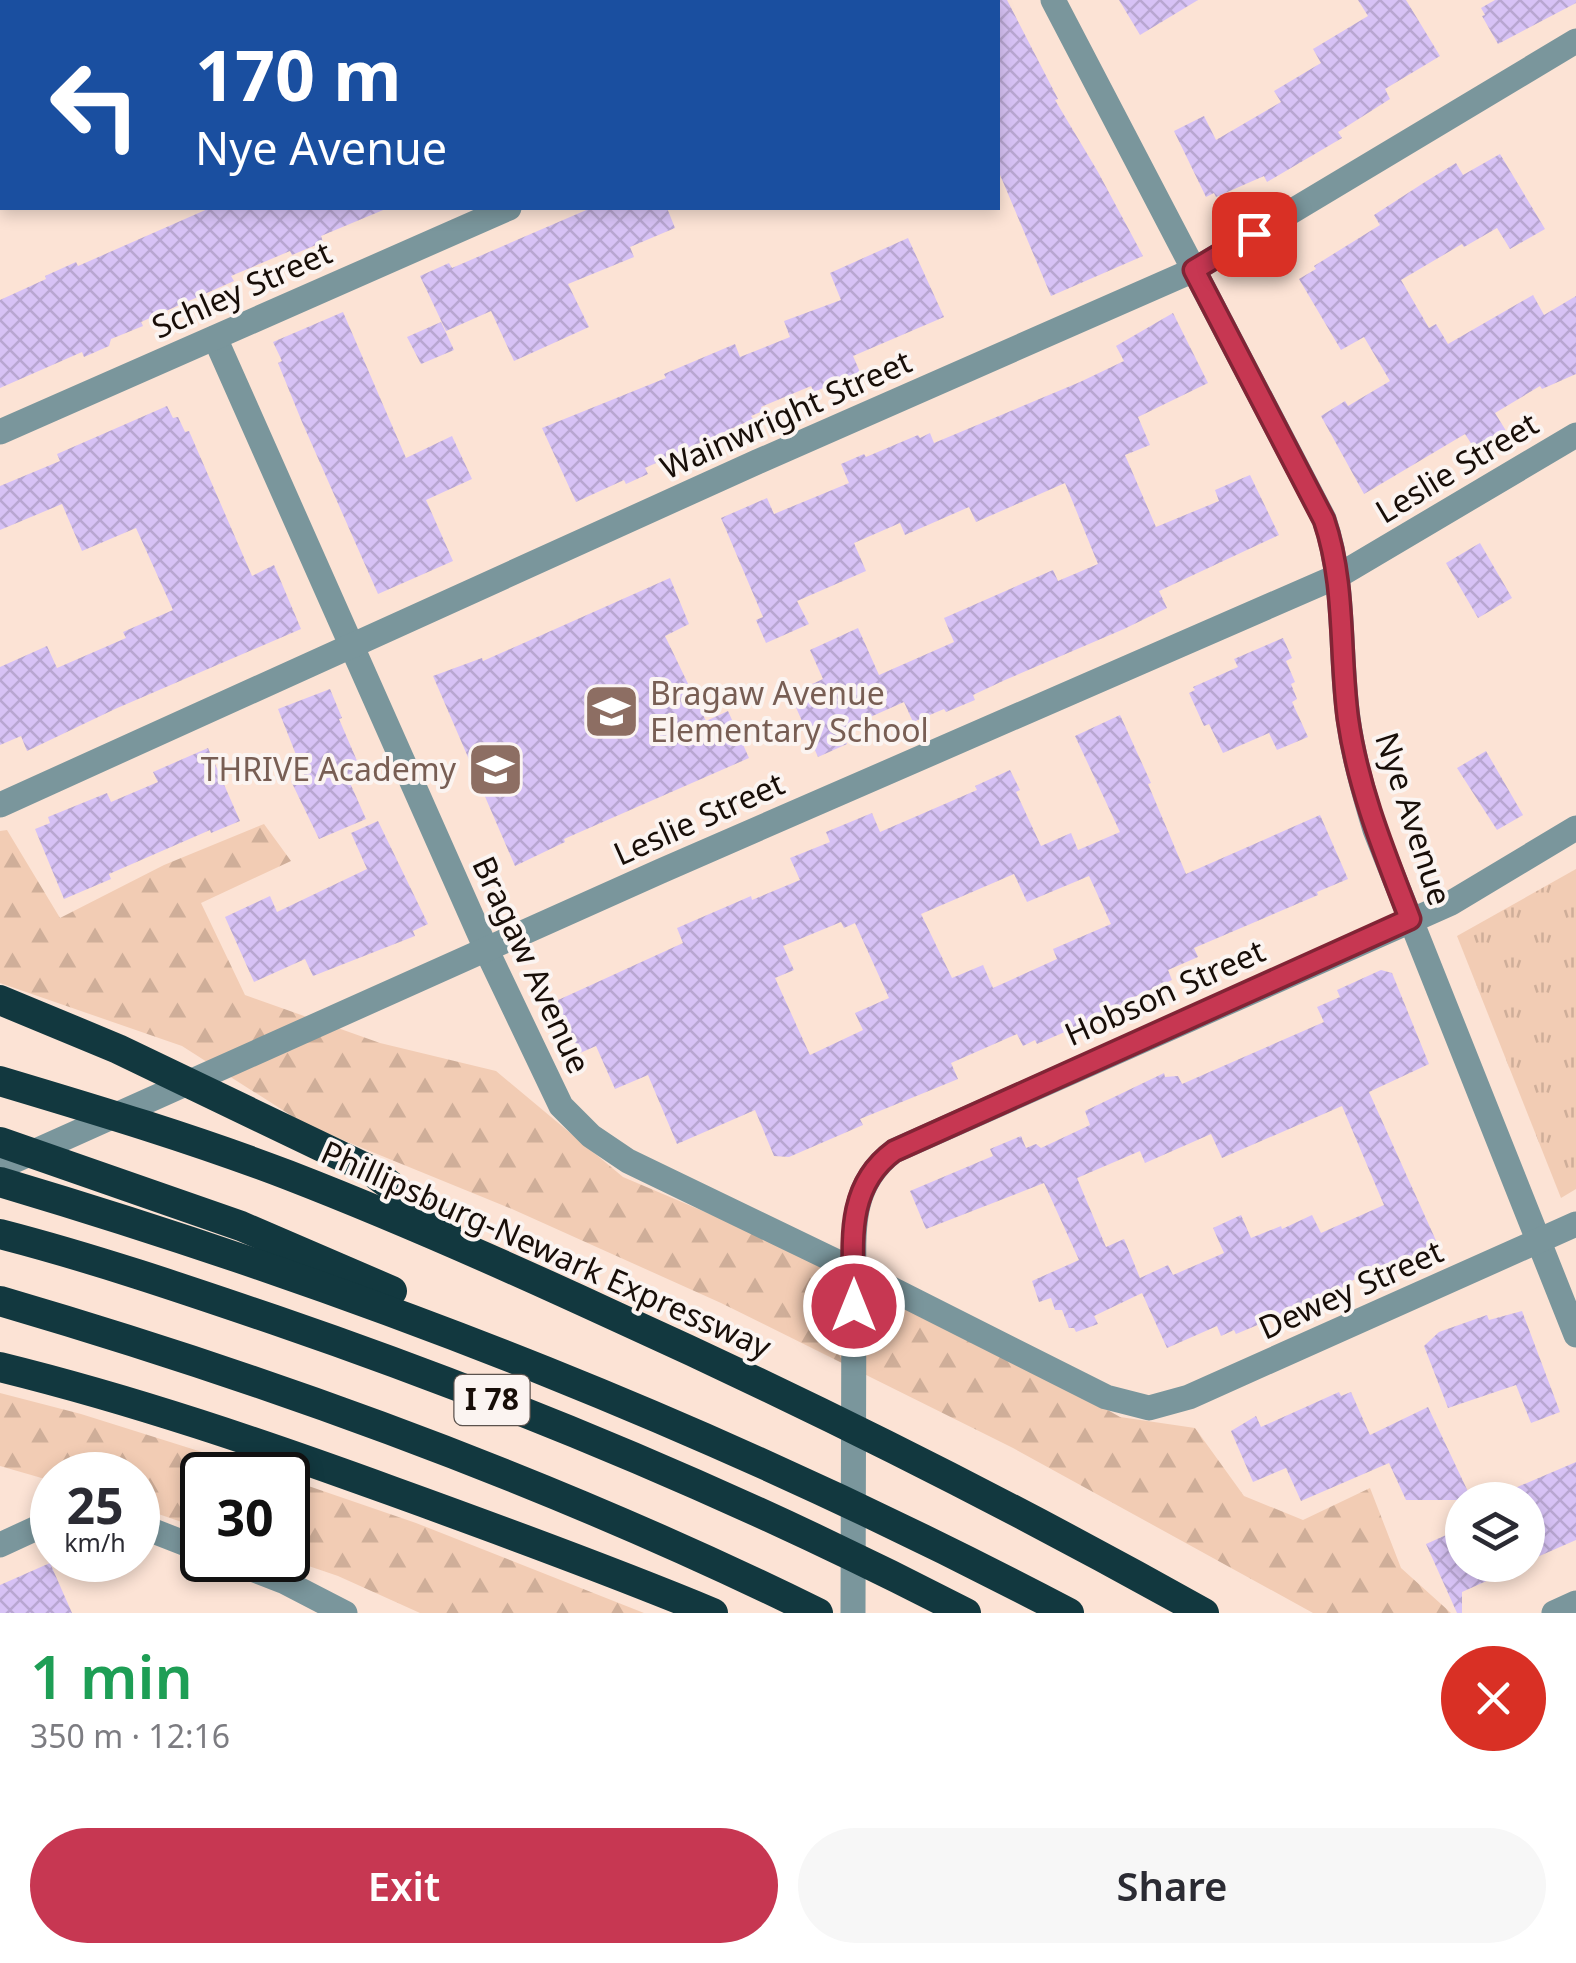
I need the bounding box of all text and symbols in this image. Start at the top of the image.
text: 170 m [195,26,402,122]
icon: left [30,40,160,170]
text: Nye Avenue [195,117,447,178]
pin [1212,192,1297,277]
icon: arrive [1227,207,1282,262]
street label: Schley Street [145,230,338,347]
street label: Wainwright Street [653,339,918,488]
street label: Leslie Street [1367,401,1545,532]
place label: Bragaw Avenue Elementary School [650,671,929,751]
school or university icon: Bragaw Avenue Elementary School [581,682,641,742]
street label: Nye Avenue [1366,727,1463,910]
school or university icon: THRIVE Academy [465,740,525,800]
place label: THRIVE Academy [201,747,457,790]
street label: Leslie Street [606,761,790,874]
street label: Bragaw Avenue [463,849,601,1080]
street label: Hobson Street [1057,928,1271,1055]
street label: Phillipsburg-Newark Expressway [315,1130,779,1368]
street label: Dewey Street [1252,1229,1449,1348]
position arrow [802,1254,906,1358]
road number: I 78 [454,1375,530,1425]
speed limit sign: 30 [180,1452,310,1582]
text: 25 [66,1471,124,1539]
map controls [1445,1482,1545,1582]
button: layers [1445,1482,1545,1582]
text: km/h [64,1525,126,1559]
text: 1 min [30,1635,193,1717]
button: close [1441,1646,1546,1751]
text: 350 m · 12:16 [30,1714,230,1757]
button: Exit [30,1828,778,1943]
button: Share [798,1828,1546,1943]

